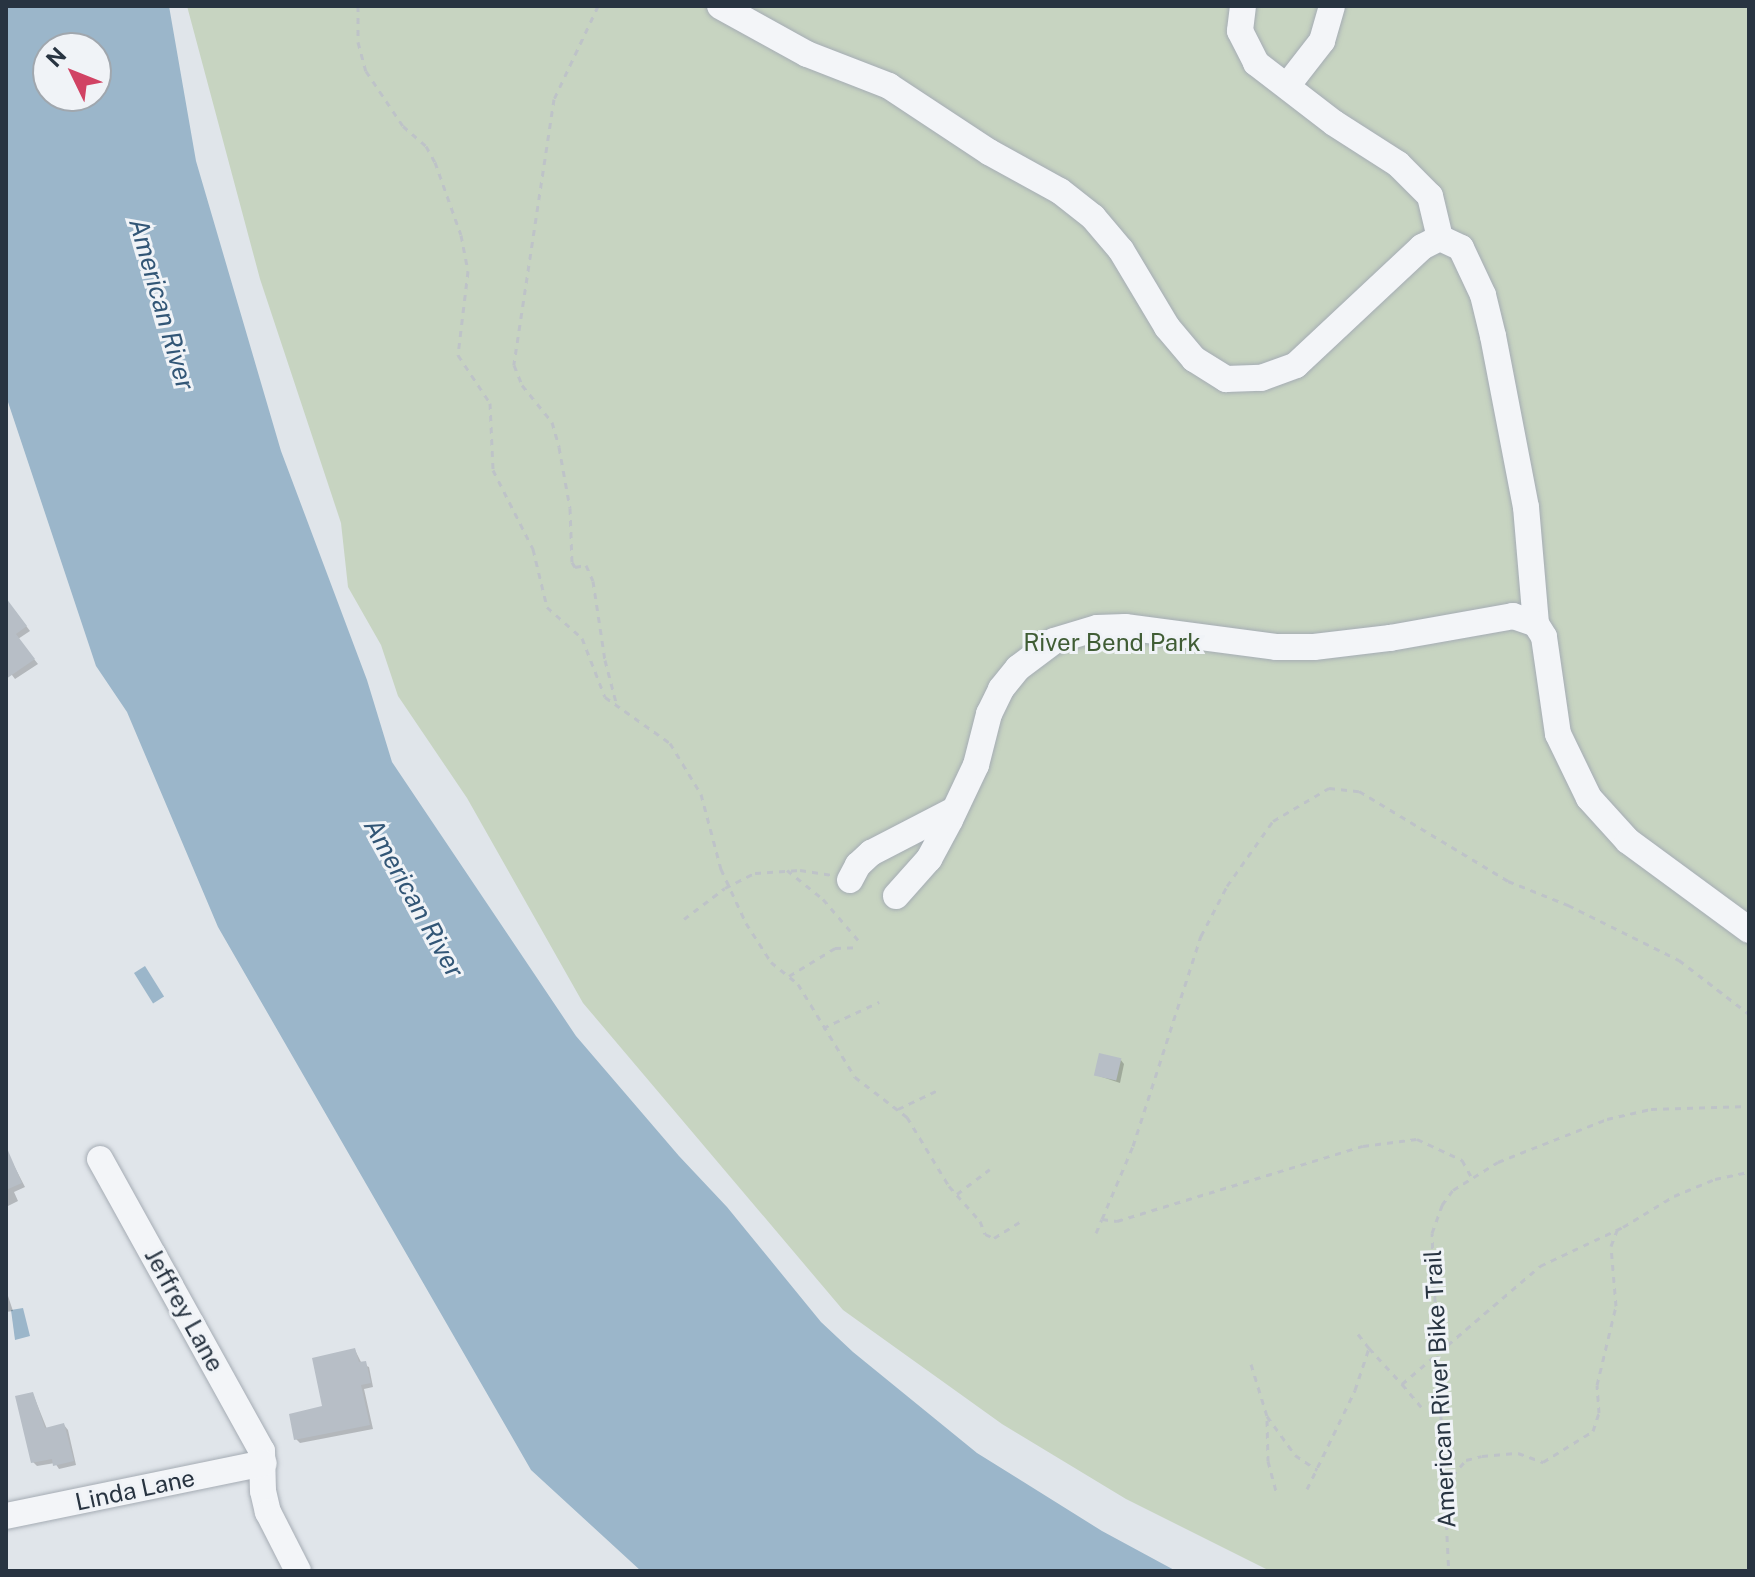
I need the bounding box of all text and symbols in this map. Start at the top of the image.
north arrow [32,32,112,112]
text: N [41,42,71,72]
water label: American River [123,215,201,393]
park label: River Bend Park [1023,629,1201,657]
water label: American River [357,813,471,983]
street label: Jeffrey Lane [138,1243,230,1377]
street label: American River Bike Trail [1418,1249,1462,1529]
street label: Linda Lane [73,1463,197,1517]

